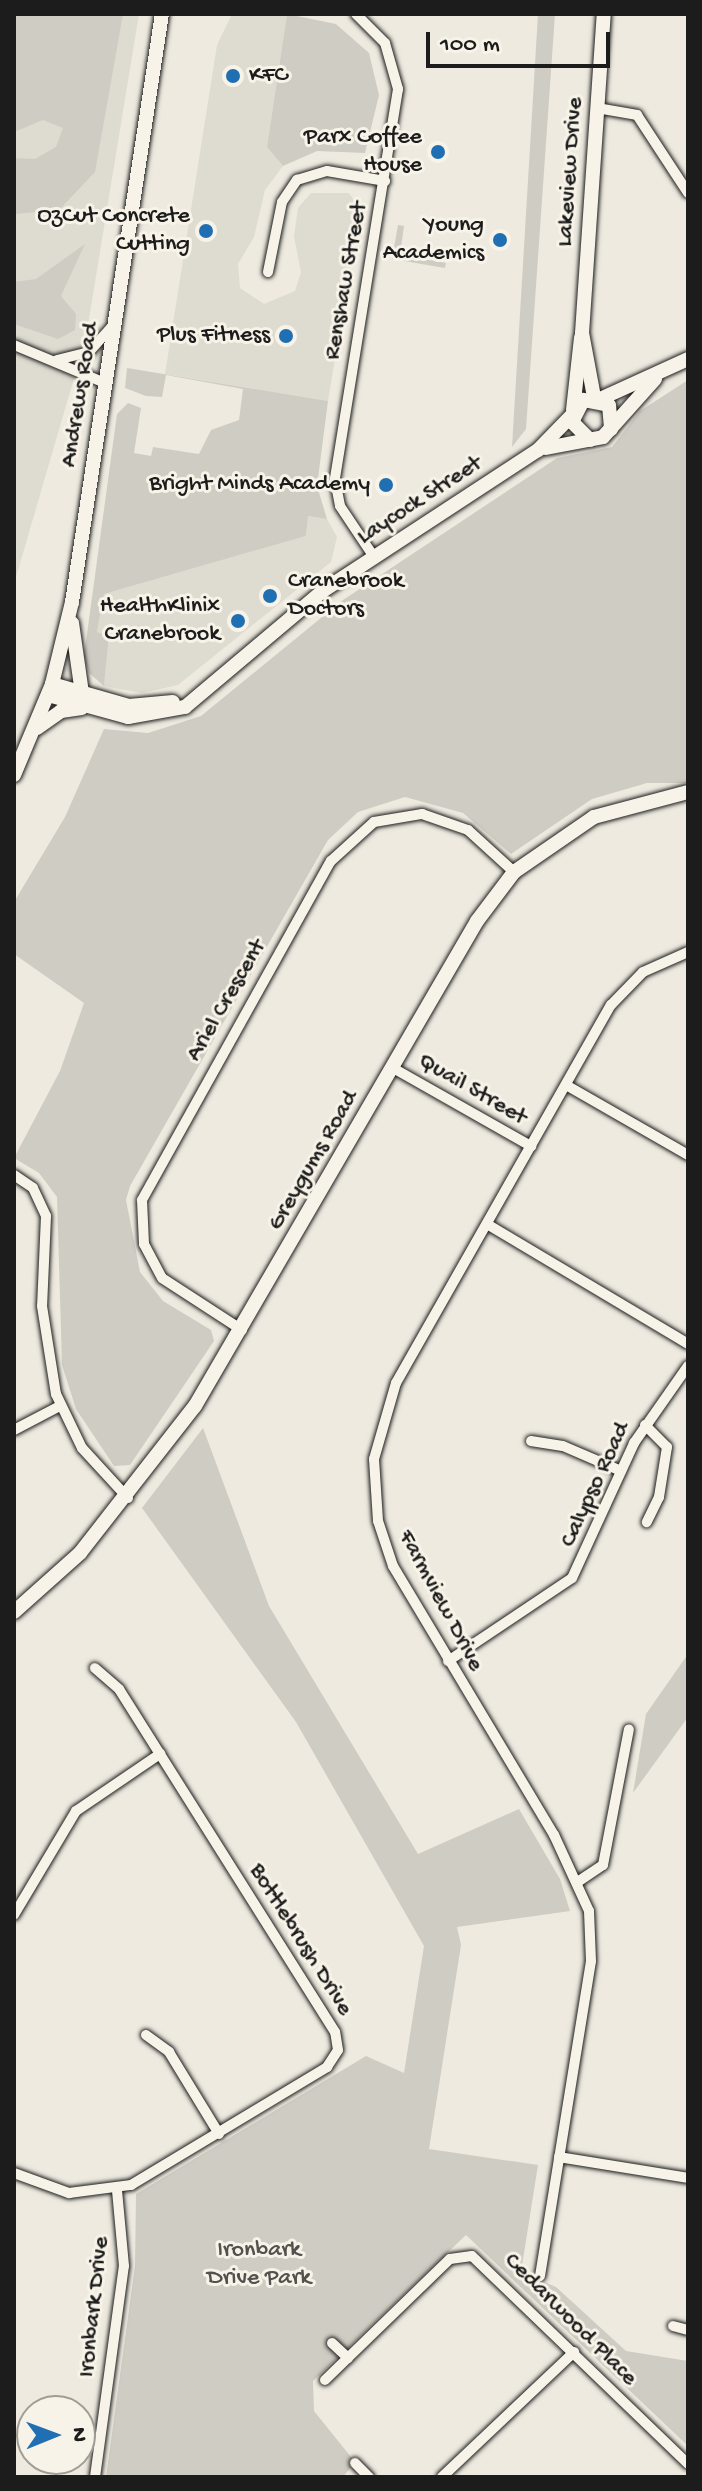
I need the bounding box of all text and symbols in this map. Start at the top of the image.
scale bar [430,16,614,66]
text: 100 m [440,31,500,60]
place label: KFC [249,62,288,90]
marker: KFC [224,67,242,85]
street label: Lakeview Drive [551,96,591,248]
place label: Parx Coffee House [304,124,422,180]
marker: Parx Coffee House [429,143,447,161]
street label: Renshaw Street [319,200,375,362]
place label: OzCut Concrete Cutting [37,203,190,259]
place label: Young Academics [383,212,484,268]
marker: OzCut Concrete Cutting [197,222,215,240]
marker: Young Academics [491,231,509,249]
street label: Andrews Road [55,321,107,469]
place label: Plus Fitness [157,322,270,350]
marker: Plus Fitness [277,327,295,345]
street label: Laycock Street [352,450,488,552]
place label: Bright Minds Academy [149,471,370,499]
marker: Bright Minds Academy [377,476,395,494]
place label: Cranebrook Doctors [288,568,403,624]
marker: Cranebrook Doctors [259,585,281,607]
place label: HealthKlinix Cranebrook [100,593,220,649]
marker: HealthKlinix Cranebrook [227,610,249,632]
street label: Ariel Crescent [181,935,273,1067]
street label: Quail Street [412,1047,532,1133]
street label: Greygums Road [262,1086,366,1236]
street label: Calypso Road [554,1418,638,1552]
street label: Farmview Drive [391,1525,489,1677]
street label: Bottlebrush Drive [242,1859,358,2021]
street label: Ironbark Drive [73,2235,117,2379]
park label: Ironbark Drive Park [207,2237,311,2293]
street label: Cedarwood Place [497,2247,643,2393]
north arrow [16,2395,96,2475]
text: N [65,2427,91,2442]

